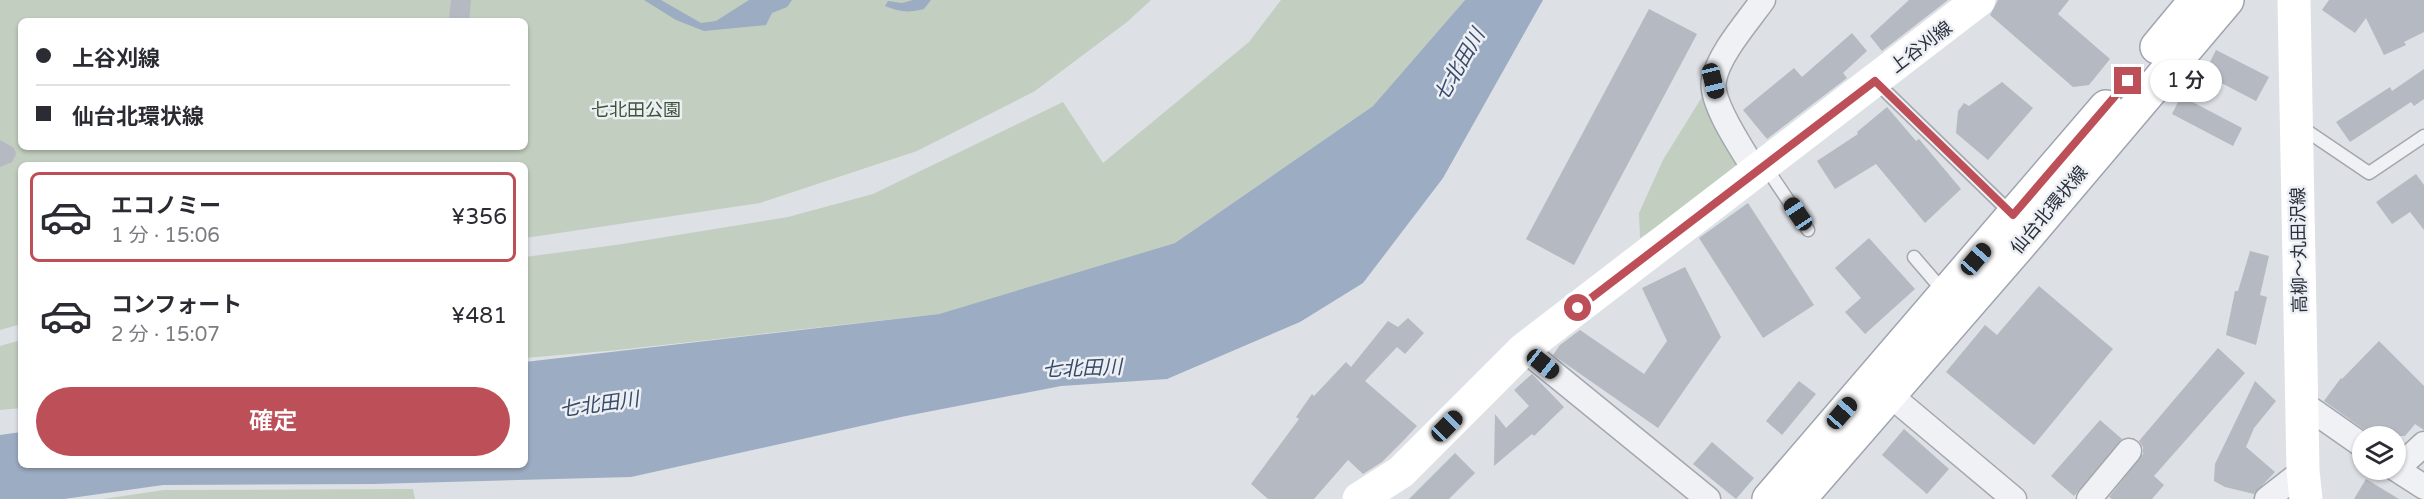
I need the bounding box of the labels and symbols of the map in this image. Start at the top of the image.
street label: 上谷刈線 [1886,17,1956,77]
water label: 七北田川 [1429,23,1491,106]
callout: 1 分 [2149,60,2221,102]
car [1700,61,1726,101]
route end [2114,67,2141,94]
park label: 七北田公園 [591,99,681,121]
street label: 仙台北環状線 [2006,162,2092,258]
street label: 高柳～丸田沢線 [2287,187,2311,313]
car [1780,194,1816,234]
car [1957,240,1995,278]
route start [1564,294,1591,321]
car [1523,346,1563,382]
water label: 七北田川 [1042,356,1124,382]
water label: 七北田川 [558,387,642,422]
car [1823,394,1861,432]
car [1428,407,1466,445]

